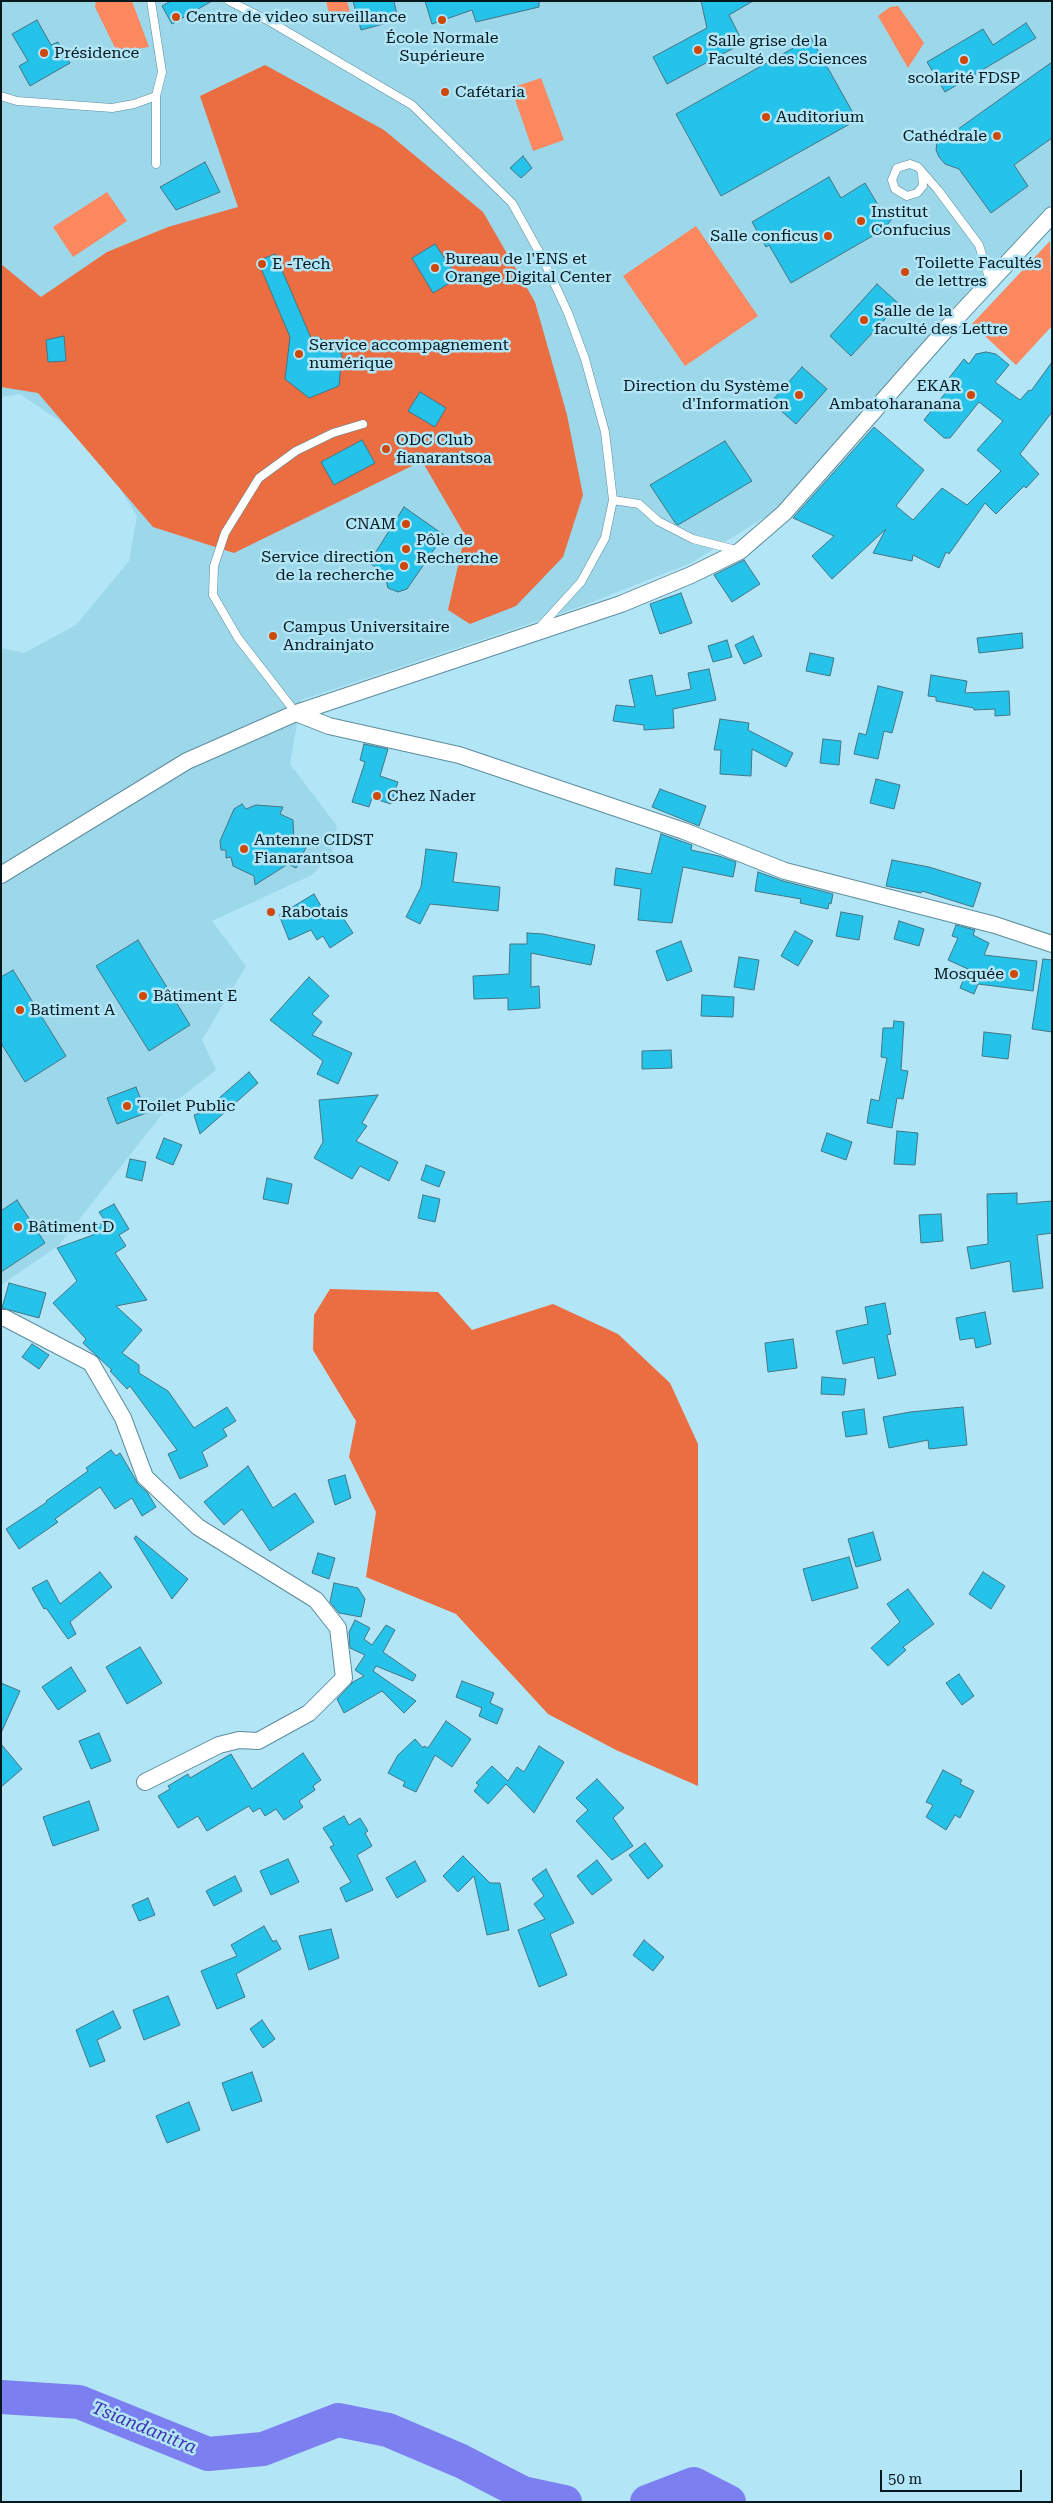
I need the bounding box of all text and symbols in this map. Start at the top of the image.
place label: Centre de video surveillance [186,7,406,27]
marker: Centre de video surveillance [170,11,182,23]
marker: École Normale Supérieure [436,14,448,26]
place label: École Normale Supérieure [386,28,498,66]
place label: Salle grise de la Faculté des Sciences [708,31,867,69]
place label: Présidence [54,43,139,63]
marker: Salle grise de la Faculté des Sciences [692,44,704,56]
marker: Présidence [38,47,50,59]
marker: scolarité FDSP [958,54,970,66]
place label: scolarité FDSP [908,68,1020,88]
place label: Cafétaria [455,82,525,102]
marker: Cafétaria [439,86,451,98]
place label: Auditorium [776,107,864,127]
marker: Auditorium [760,111,772,123]
place label: Cathédrale [903,126,987,146]
marker: Cathédrale [991,130,1003,142]
place label: Institut Confucius [871,202,951,240]
marker: Institut Confucius [855,215,867,227]
place label: Salle conficus [710,226,818,246]
marker: Salle conficus [822,230,834,242]
place label: Bureau de l'ENS et Orange Digital Center [445,249,612,287]
place label: Toilette Facultés de lettres [915,253,1041,291]
place label: E -Tech [272,254,331,274]
marker: E -Tech [256,258,268,270]
marker: Bureau de l'ENS et Orange Digital Center [429,262,441,274]
marker: Toilette Facultés de lettres [899,266,911,278]
place label: Salle de la faculté des Lettre [874,301,1008,339]
marker: Salle de la faculté des Lettre [858,314,870,326]
place label: Service accompagnement numérique [309,335,509,373]
marker: Service accompagnement numérique [293,348,305,360]
place label: Direction du Système d'Information [623,376,789,414]
place label: EKAR Ambatoharanana [829,376,961,414]
marker: Direction du Système d'Information [793,389,805,401]
marker: EKAR Ambatoharanana [965,389,977,401]
place label: ODC Club fianarantsoa [396,430,492,468]
marker: ODC Club fianarantsoa [380,443,392,455]
place label: CNAM [345,514,396,534]
marker: CNAM [400,518,412,530]
place label: Pôle de Recherche [416,530,498,568]
marker: Pôle de Recherche [400,543,412,555]
place label: Service direction de la recherche [261,547,394,585]
marker: Service direction de la recherche [398,560,410,572]
place label: Campus Universitaire Andrainjato [283,617,450,655]
marker: Campus Universitaire Andrainjato [267,630,279,642]
place label: Chez Nader [387,786,476,806]
marker: Chez Nader [371,790,383,802]
place label: Antenne CIDST Fianarantsoa [254,830,374,868]
marker: Antenne CIDST Fianarantsoa [238,843,250,855]
place label: Rabotais [281,902,348,922]
marker: Rabotais [265,906,277,918]
place label: Mosquée [934,964,1004,984]
marker: Mosquée [1008,968,1020,980]
place label: Bâtiment E [153,986,237,1006]
marker: Bâtiment E [137,990,149,1002]
place label: Batiment A [30,1000,115,1020]
marker: Batiment A [14,1004,26,1016]
place label: Toilet Public [137,1096,235,1116]
marker: Toilet Public [121,1100,133,1112]
place label: Bâtiment D [28,1217,114,1237]
marker: Bâtiment D [12,1221,24,1233]
water label: Tsiandanitra [89,2397,199,2459]
scale bar [883,2460,1026,2492]
text: 50 m [888,2470,922,2488]

